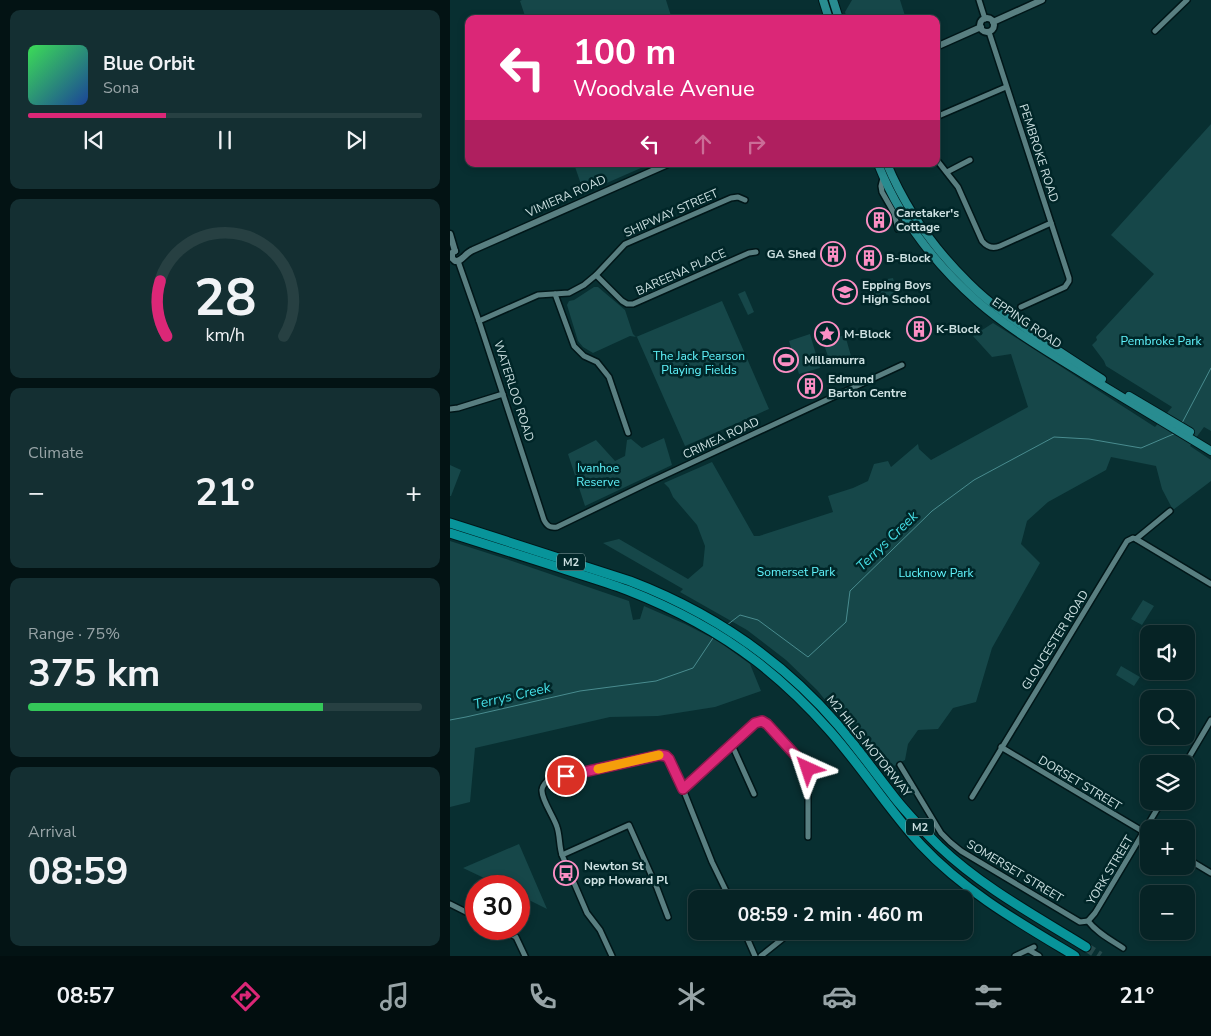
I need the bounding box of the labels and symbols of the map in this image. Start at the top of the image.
street label: PEMBROKE ROAD [1016,102,1062,204]
street label: VIMIERA ROAD [523,171,609,221]
street label: SHIPWAY STREET [621,185,721,241]
place label: Caretaker's Cottage [896,205,959,235]
building icon: Caretaker's Cottage [866,207,892,233]
building icon: GA Shed [820,241,846,267]
street label: BAREENA PLACE [633,245,729,299]
building icon: B-Block [856,245,882,271]
place label: GA Shed [767,246,816,262]
place label: B-Block [886,250,931,266]
place label: Epping Boys High School [862,277,931,307]
school or university icon: Epping Boys High School [832,279,858,305]
street label: EPPING ROAD [989,294,1065,352]
building icon: K-Block [906,316,932,342]
place icon: M-Block [814,321,840,347]
place label: K-Block [936,321,980,337]
place label: M-Block [844,326,891,342]
park label: Pembroke Park [1120,333,1203,349]
street label: WATERLOO ROAD [490,339,538,443]
sports icon: Millamurra [773,347,799,373]
park label: The Jack Pearson Playing Fields [653,348,745,378]
place label: Millamurra [804,352,865,368]
place label: Edmund Barton Centre [828,371,907,401]
building icon: Edmund Barton Centre [797,373,823,399]
street label: CRIMEA ROAD [680,413,762,463]
park label: Ivanhoe Reserve [576,460,620,490]
water label: Terrys Creek [852,506,923,575]
road number: M2 [557,554,585,570]
park label: Somerset Park [757,564,836,580]
park label: Lucknow Park [898,565,975,581]
street label: GLOUCESTER ROAD [1018,587,1092,693]
water label: Terrys Creek [471,678,554,714]
street label: M2 HILLS MOTORWAY [823,692,916,801]
position arrow [781,742,833,794]
street label: DORSET STREET [1036,752,1125,815]
pin [545,755,587,797]
road number: M2 [906,819,934,836]
street label: YORK STREET [1083,832,1137,908]
street label: SOMERSET STREET [964,836,1067,907]
place label: Newton St opp Howard Pl [584,858,668,888]
bus stop icon: Newton St opp Howard Pl [553,860,579,886]
speed limit sign: 30 [465,875,530,940]

